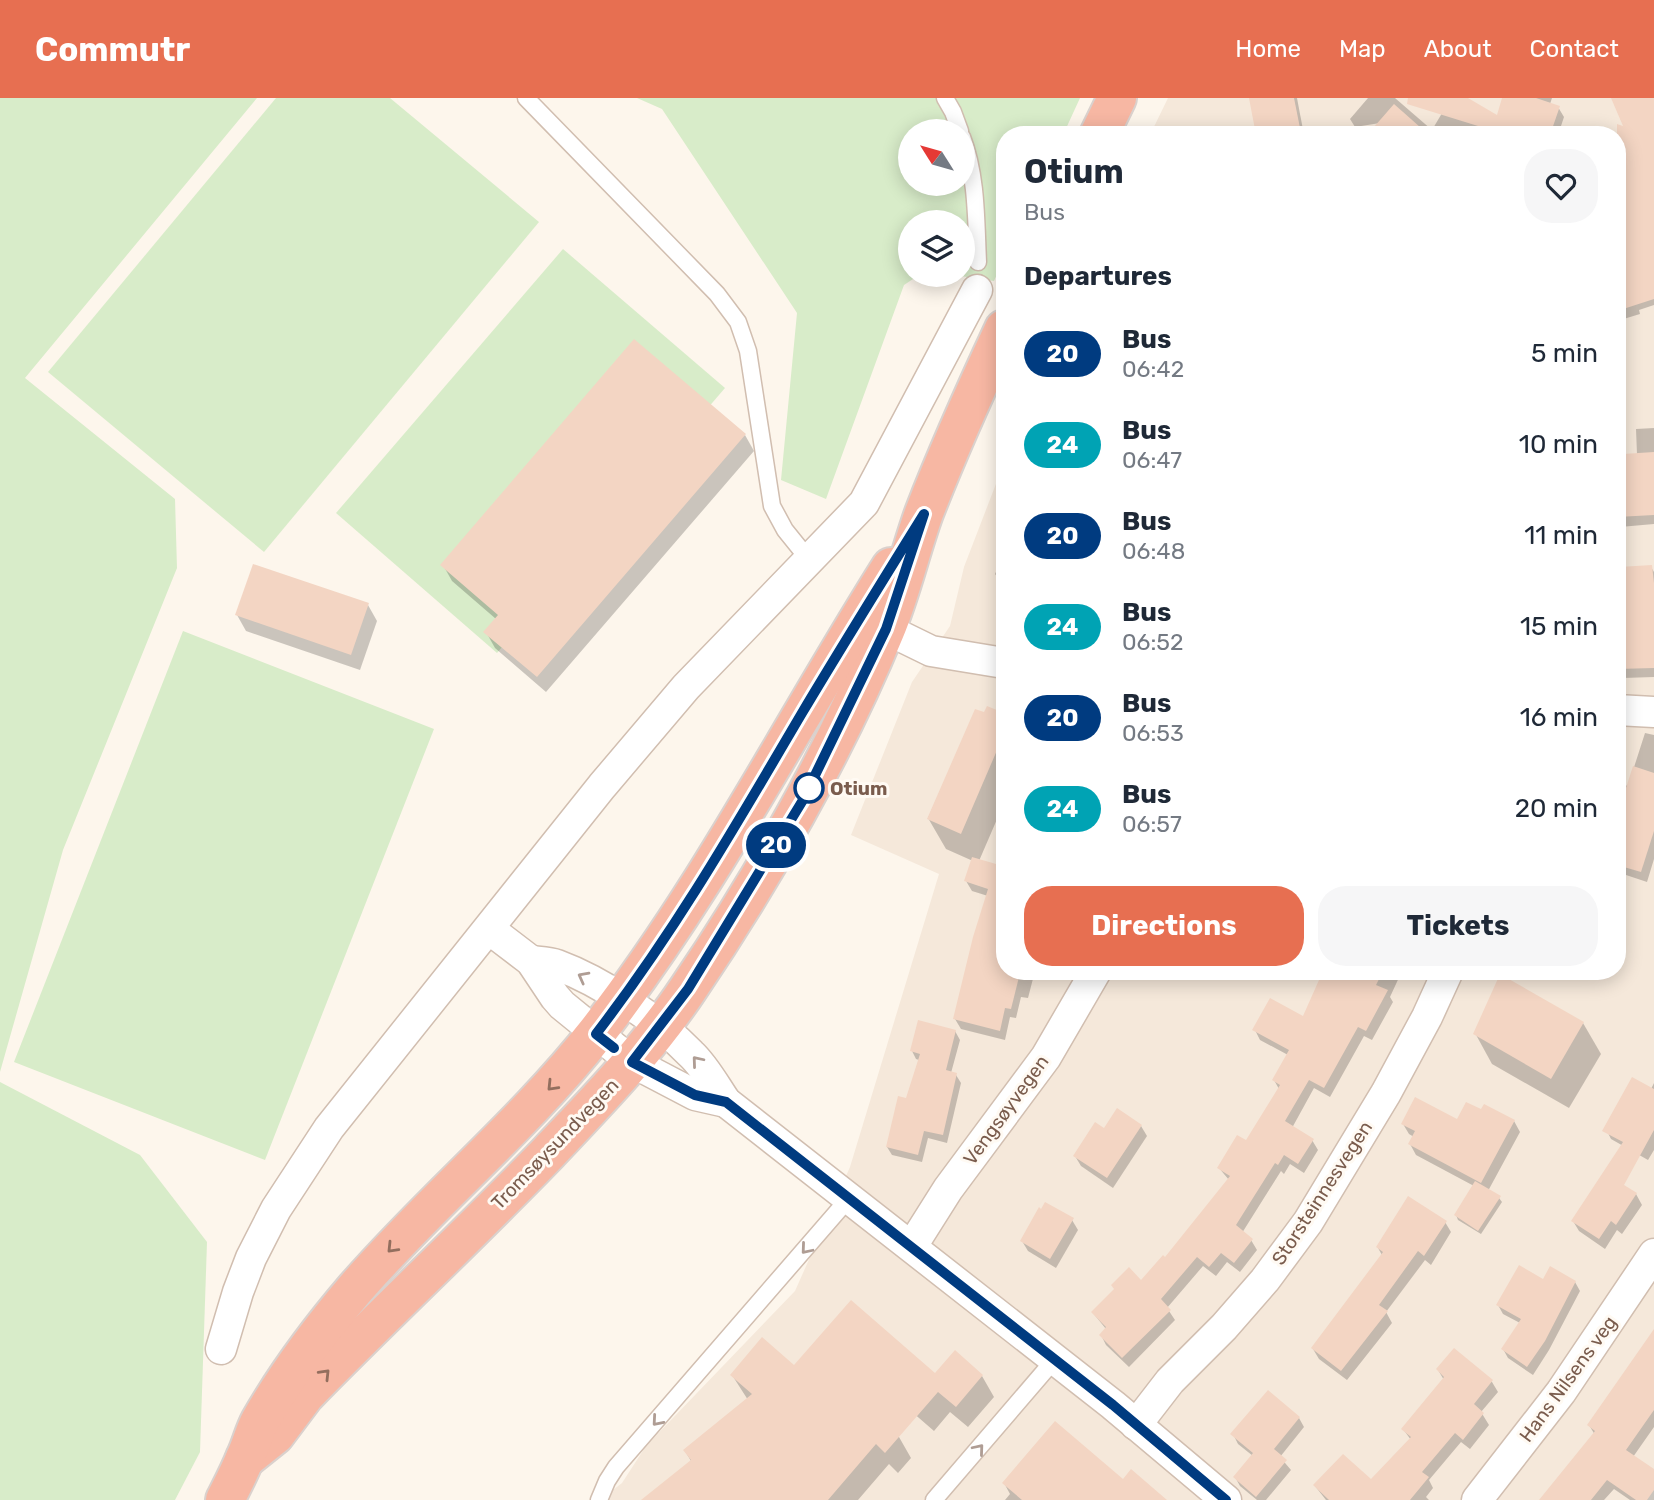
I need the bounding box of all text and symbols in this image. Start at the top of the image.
text: Commutr [35,30,190,69]
text: Home [1235,35,1301,63]
text: Map [1339,35,1386,63]
text: About [1424,35,1492,63]
text: Contact [1530,35,1619,63]
north arrow [898,119,975,196]
map controls [898,119,975,287]
button: heart [1524,149,1598,223]
text: Otium [1024,152,1124,191]
text: Bus [1024,198,1065,226]
button: layers [898,210,975,287]
text: Departures [1024,261,1172,292]
text: Bus [1122,324,1171,355]
text: 5 min [1531,338,1598,369]
text: 20 [1047,340,1078,368]
text: 06:42 [1122,355,1184,383]
text: Bus [1122,415,1171,446]
text: 10 min [1519,429,1598,460]
text: 24 [1047,431,1078,459]
text: 06:47 [1122,446,1182,474]
text: Bus [1122,506,1171,537]
text: 11 min [1524,520,1598,551]
text: 20 [1047,522,1078,550]
text: 06:48 [1122,537,1185,565]
text: Bus [1122,597,1171,628]
text: 15 min [1520,611,1598,642]
text: 24 [1047,613,1078,641]
text: 06:52 [1122,628,1184,656]
text: Bus [1122,688,1171,719]
text: 16 min [1520,702,1598,733]
text: 20 [1047,704,1078,732]
text: 06:53 [1122,719,1184,747]
marker: Otium [794,773,824,803]
place label: Otium [830,777,887,800]
text: Bus [1122,779,1171,810]
text: 20 min [1515,793,1598,824]
text: 24 [1047,795,1078,823]
text: 06:57 [1122,810,1182,838]
line badge: 20 [744,822,808,868]
text: 20 [760,831,792,859]
button: Directions [1024,886,1304,966]
button: Tickets [1318,886,1598,966]
one-way arrow [578,972,590,986]
street label: Vengsøyvegen [958,1051,1054,1169]
one-way arrow [693,1056,705,1069]
street label: Tromsøysundvegen [487,1074,623,1214]
one-way arrow [548,1078,560,1091]
street label: Storsteinnesvegen [1267,1117,1377,1269]
one-way arrow [388,1240,401,1253]
one-way arrow [801,1241,814,1253]
street label: Hans Nilsens veg [1515,1311,1621,1447]
one-way arrow [317,1369,330,1382]
one-way arrow [653,1412,665,1425]
one-way arrow [971,1444,983,1457]

